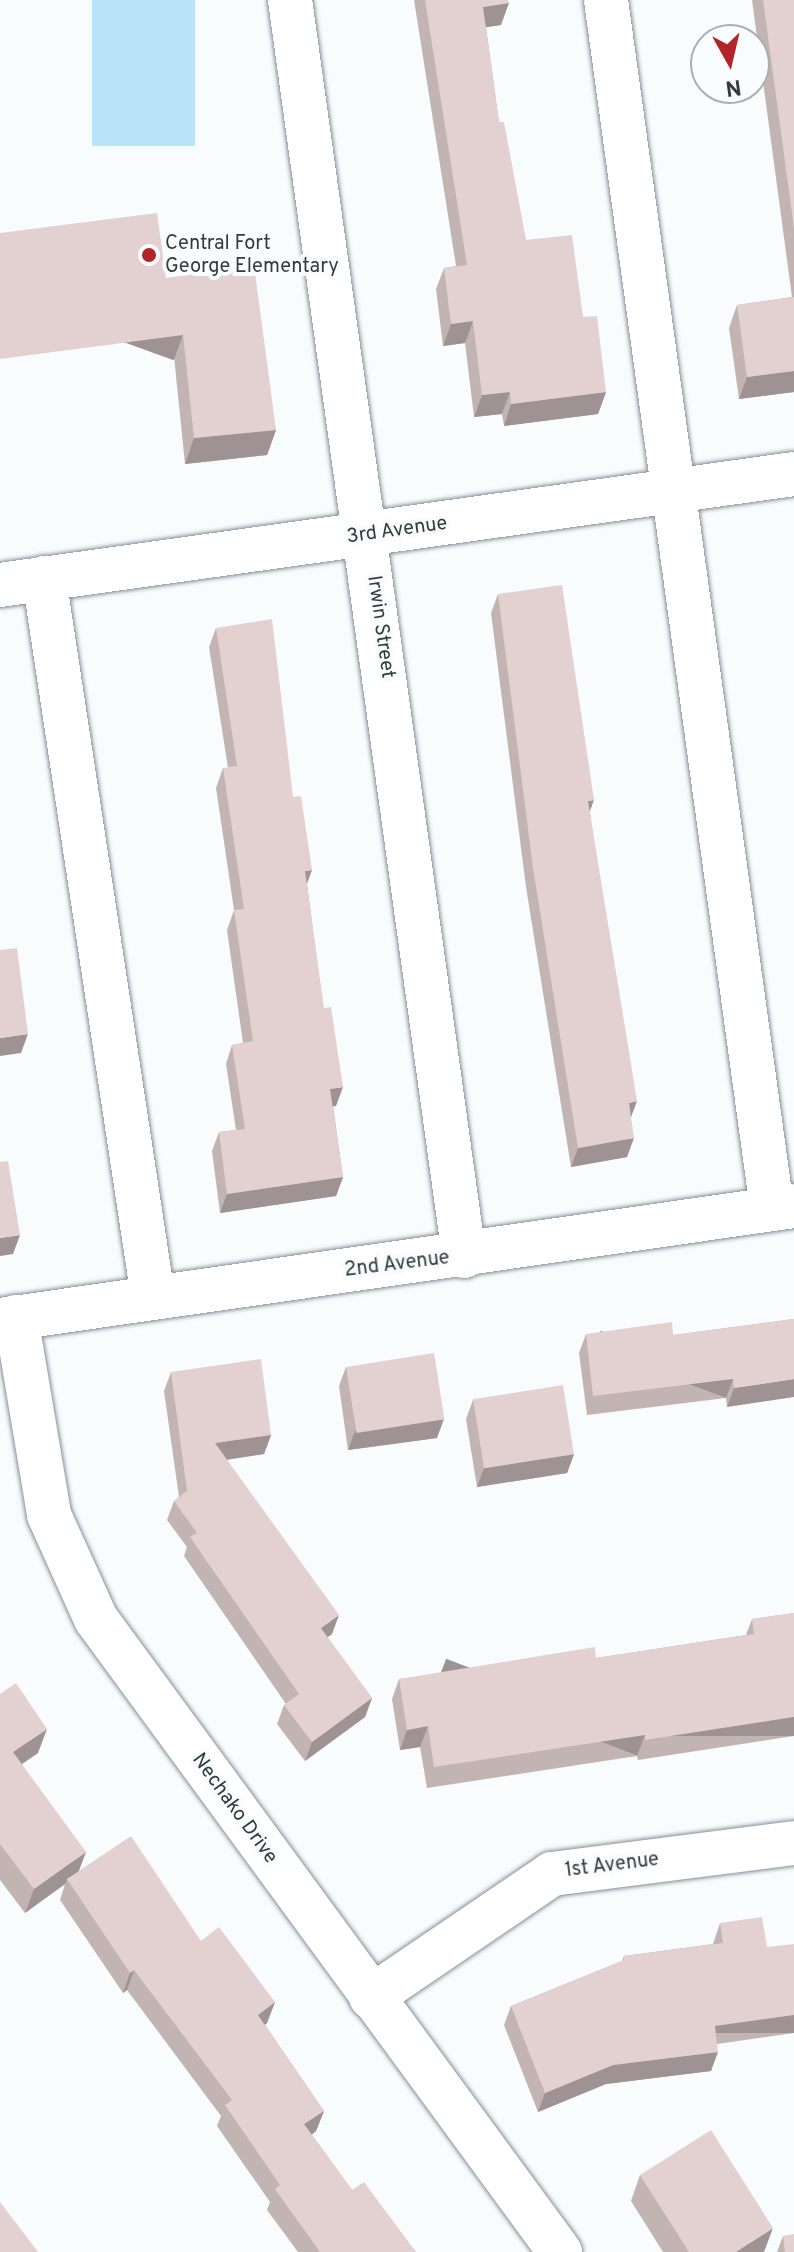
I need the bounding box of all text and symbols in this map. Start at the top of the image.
north arrow [690,24,770,104]
text: N [723,72,743,101]
place label: Central Fort George Elementary [165,232,339,279]
marker: Central Fort George Elementary [140,246,158,264]
street label: 3rd Avenue [345,512,449,550]
street label: Irwin Street [361,574,399,680]
street label: 2nd Avenue [343,1247,451,1283]
street label: Nechako Drive [186,1749,282,1869]
street label: 1st Avenue [563,1848,661,1884]

